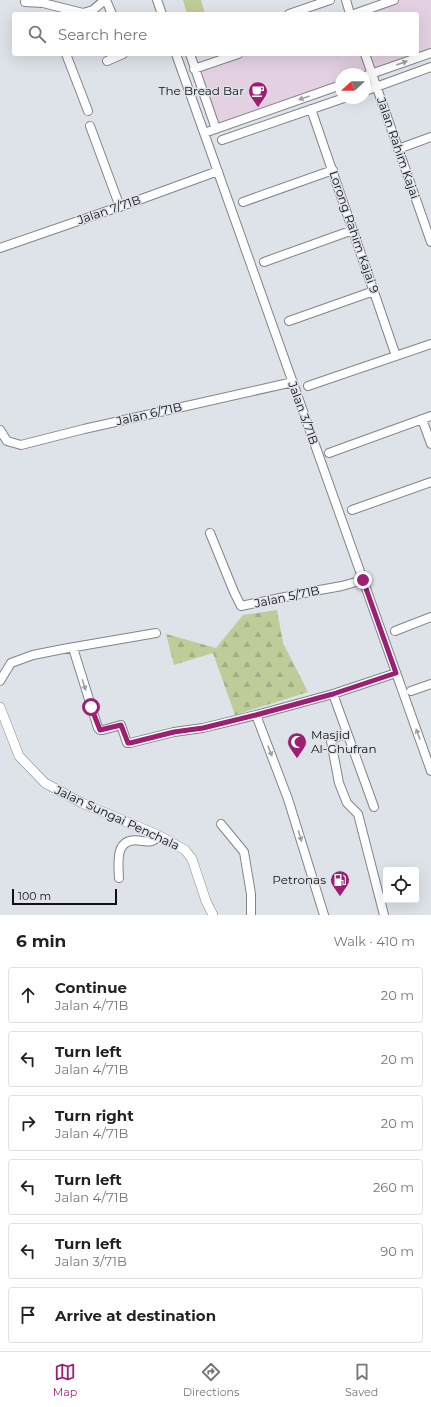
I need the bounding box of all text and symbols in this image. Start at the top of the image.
search box [12,12,419,56]
icon: search [26,23,48,45]
text: Search here [58,25,147,44]
one-way arrow [396,60,408,66]
north arrow [335,68,371,104]
cafe icon: The Bread Bar [247,80,269,108]
place label: The Bread Bar [159,83,244,98]
street label: Jalan Rahim Kajai [374,94,423,201]
one-way arrow [298,95,310,101]
street label: Lorong Rahim Kajai 9 [326,169,382,295]
street label: Jalan 7/71B [74,192,142,228]
street label: Jalan 3/71B [285,378,322,446]
street label: Jalan 6/71B [114,399,183,429]
route end [354,571,372,589]
street label: Jalan 5/71B [252,582,321,611]
one-way arrow [81,679,87,691]
route start [82,698,100,716]
place label: Masjid Al-Ghufran [311,727,377,756]
one-way arrow [415,728,421,740]
mosque icon: Masjid Al-Ghufran [286,731,308,759]
one-way arrow [267,746,273,758]
street label: Jalan Sungai Penchala [52,782,182,853]
one-way arrow [297,831,303,843]
map controls [383,867,419,903]
button: locate [383,867,419,903]
fuel station icon: Petronas [329,869,351,897]
place label: Petronas [272,872,326,887]
scale bar [12,887,117,906]
text: 100 m [18,889,51,903]
text: 6 min [16,931,66,951]
text: Walk · 410 m [333,933,415,949]
text: Continue [55,978,127,997]
icon: ahead [17,984,39,1006]
text: 20 m [381,987,414,1003]
text: Jalan 4/71B [55,997,128,1013]
text: Turn left [55,1042,122,1061]
icon: left [17,1048,39,1070]
text: 20 m [381,1051,414,1067]
text: Jalan 4/71B [55,1061,128,1077]
text: Turn right [55,1106,134,1125]
icon: right [17,1112,39,1134]
text: 20 m [381,1115,414,1131]
text: Jalan 4/71B [55,1125,128,1141]
text: Turn left [55,1170,122,1189]
icon: left [17,1176,39,1198]
text: 260 m [373,1179,414,1195]
text: Jalan 4/71B [55,1189,128,1205]
text: Turn left [55,1234,122,1253]
icon: left [17,1240,39,1262]
text: 90 m [380,1243,414,1259]
text: Jalan 3/71B [55,1253,127,1269]
icon: arrive [17,1304,39,1326]
text: Arrive at destination [55,1306,216,1325]
tab: Map [53,1361,77,1399]
tab: Directions [183,1361,239,1399]
tab: Saved [345,1361,378,1399]

